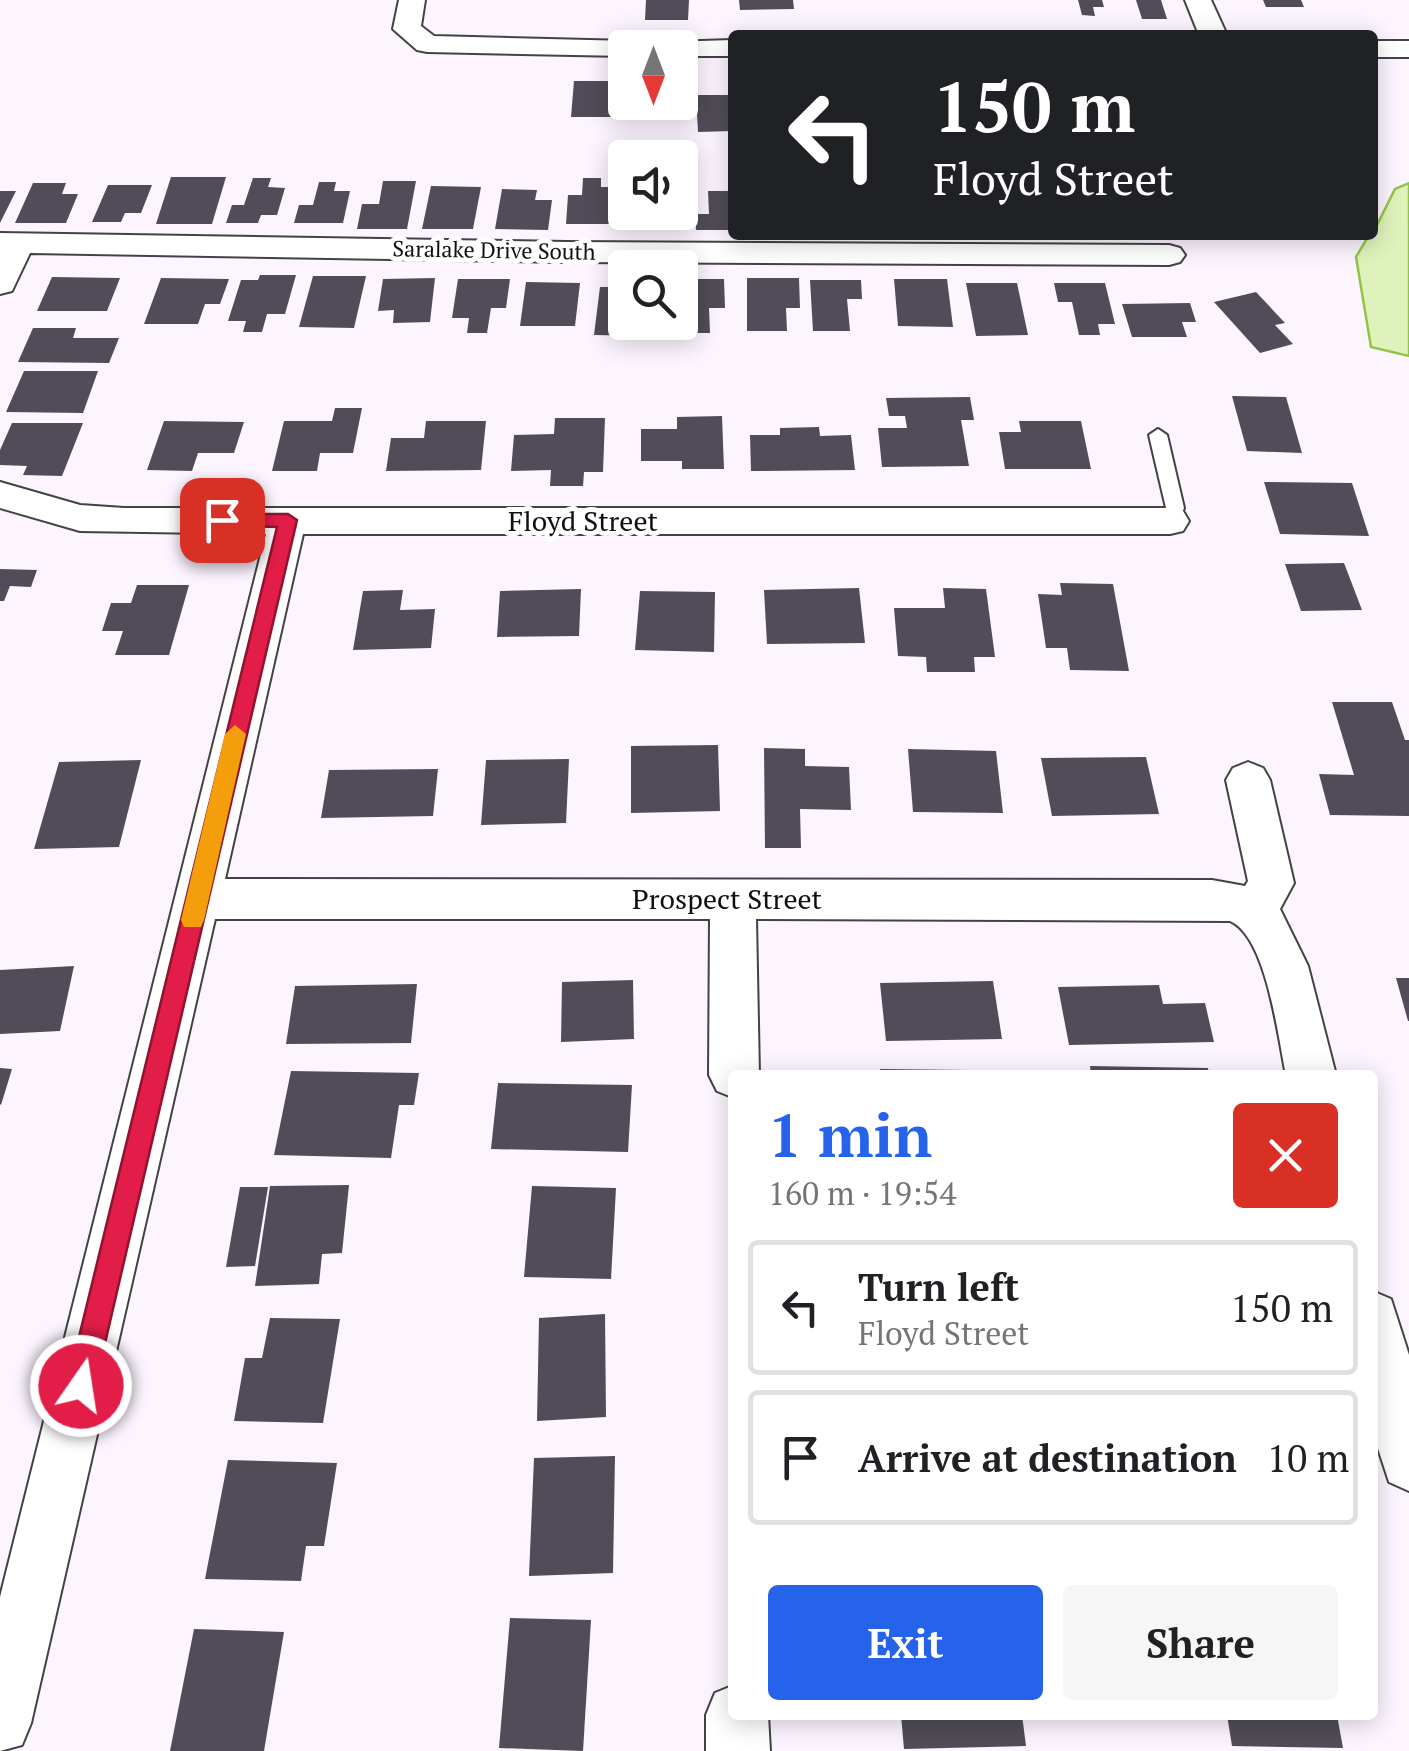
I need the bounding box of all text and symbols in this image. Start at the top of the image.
north arrow [608,30,698,120]
map controls [608,30,698,340]
text: 150 m [933,59,1135,152]
icon: left [768,70,898,200]
button: sound [608,140,698,230]
text: Floyd Street [933,148,1174,208]
street label: Saralake Drive South [392,233,596,266]
button: search [608,250,698,340]
pin [180,478,265,563]
icon: arrive [195,493,250,548]
street label: Floyd Street [508,502,659,539]
street label: Prospect Street [632,880,823,917]
text: 1 min [768,1095,932,1174]
button: close [1233,1103,1338,1208]
text: 160 m · 19:54 [768,1172,956,1214]
text: Turn left [858,1262,1019,1312]
icon: left [773,1280,828,1335]
text: 150 m [1230,1283,1333,1333]
text: Floyd Street [858,1312,1029,1354]
position arrow [29,1334,133,1438]
icon: arrive [773,1430,828,1485]
text: Arrive at destination [858,1433,1237,1483]
text: 10 m [1267,1433,1349,1483]
button: Exit [768,1585,1043,1700]
button: Share [1063,1585,1338,1700]

